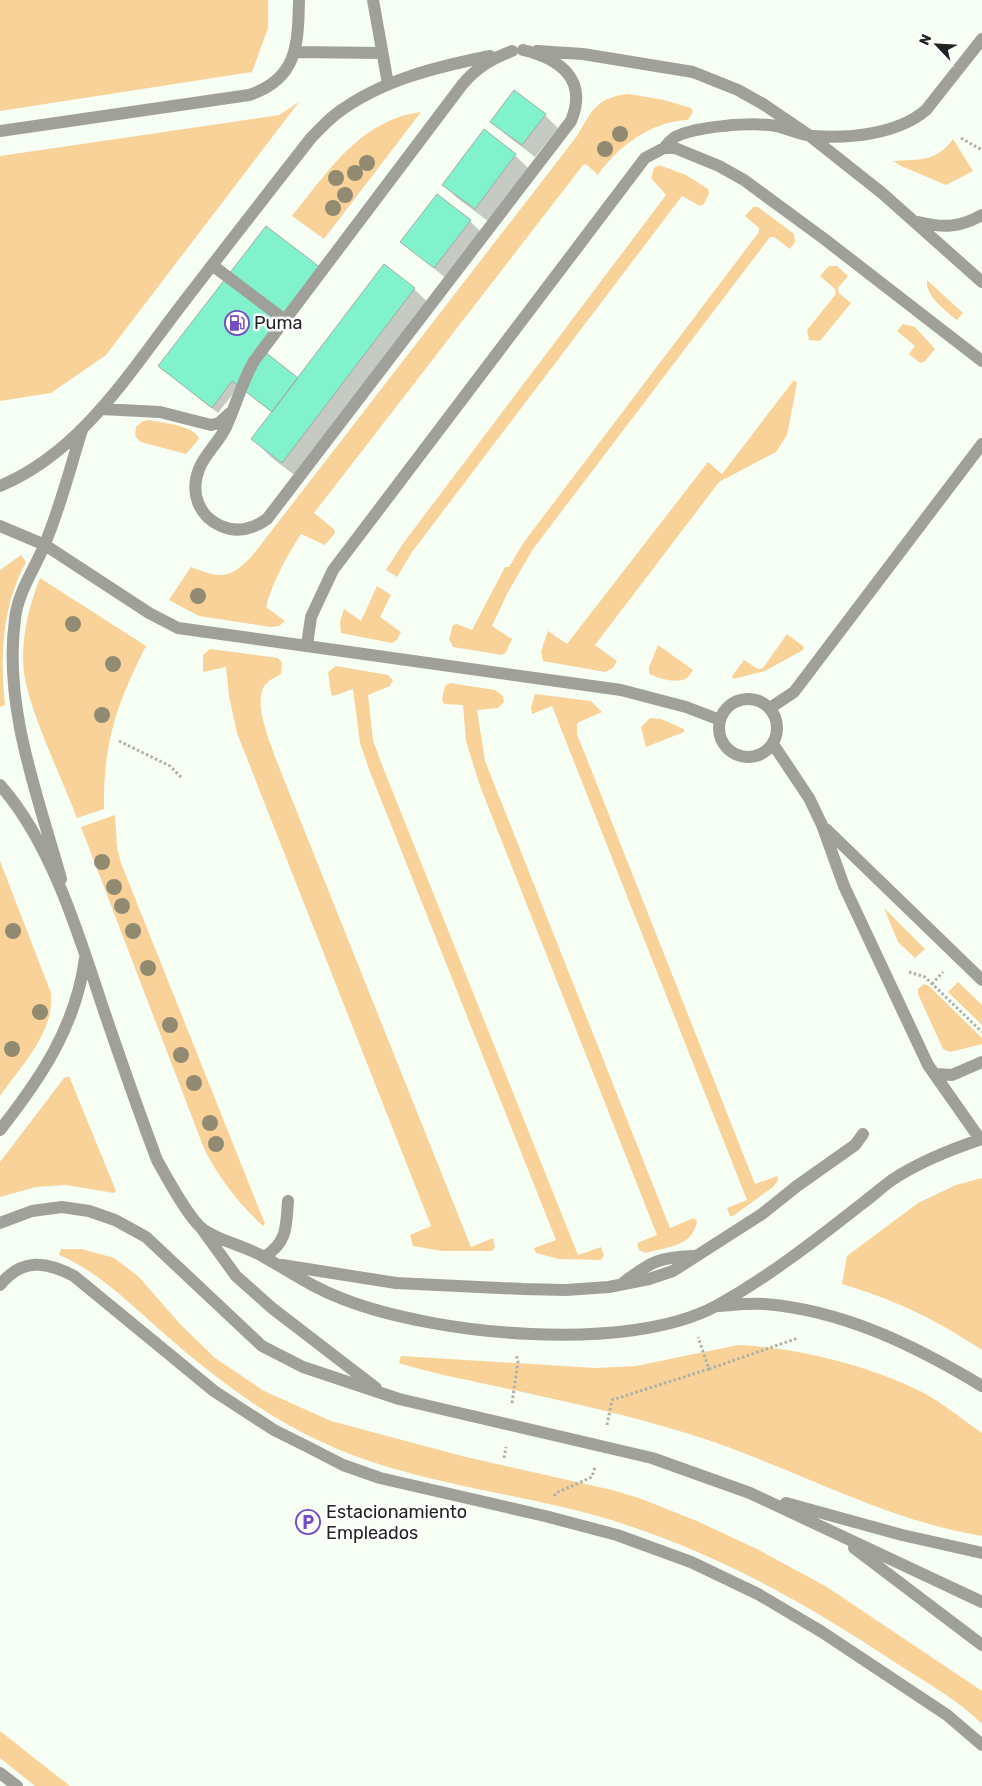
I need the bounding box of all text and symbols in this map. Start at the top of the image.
north arrow [912,20,962,70]
text: N [916,32,936,48]
fuel station icon: Puma [224,310,250,336]
place label: Puma [254,312,302,334]
place label: Estacionamiento Empleados [326,1501,467,1544]
parking icon: Estacionamiento Empleados [295,1509,321,1535]

